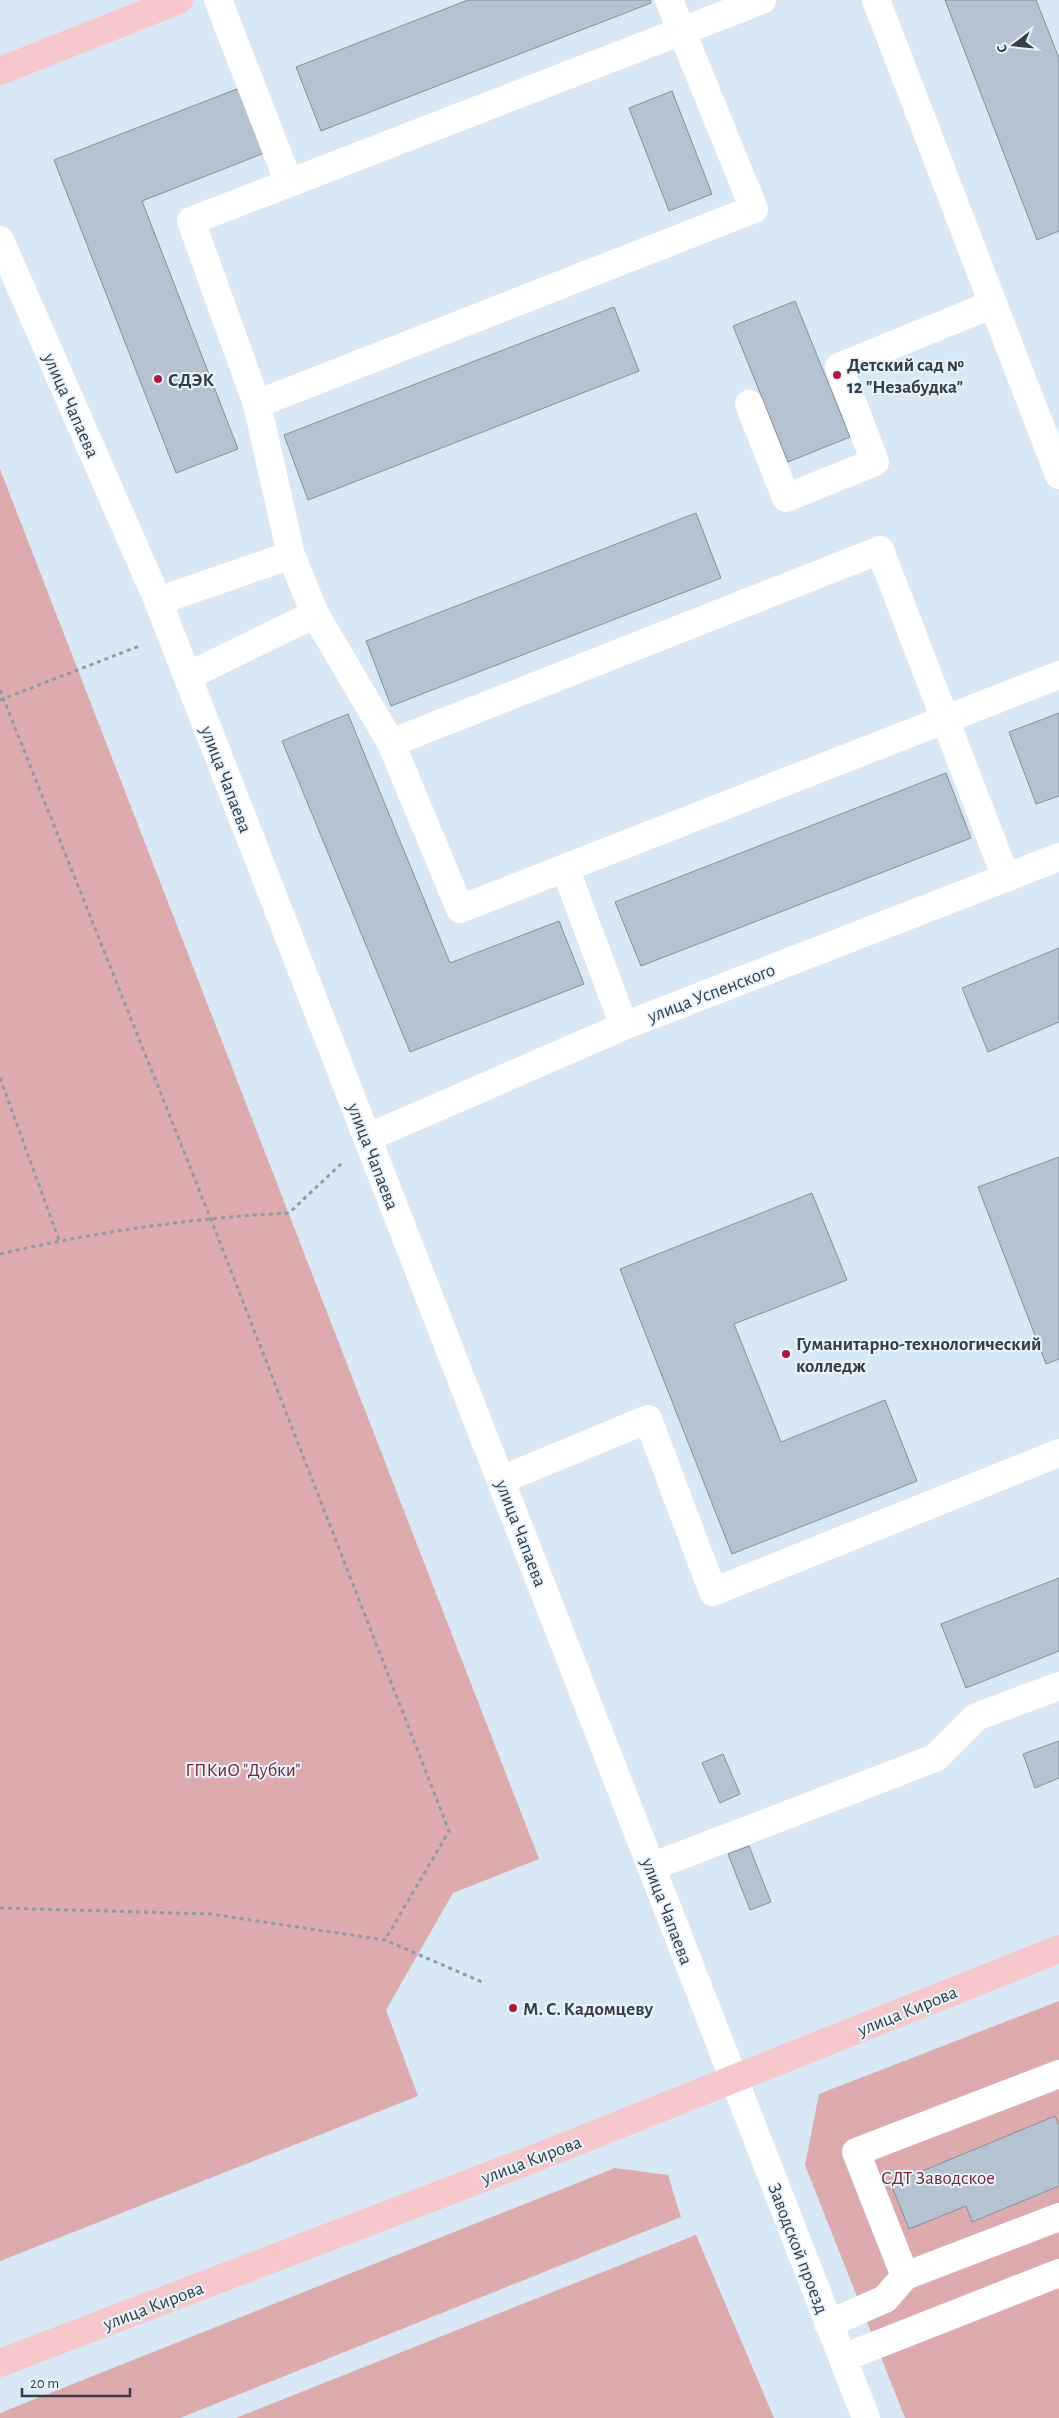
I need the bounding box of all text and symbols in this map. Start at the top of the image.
north arrow [989,20,1039,70]
text: С [995,42,1010,54]
street label: улица Чапаева [39,349,102,461]
place label: Детский сад № 12 "Незабудка" [847,356,964,397]
marker: Детский сад № 12 "Незабудка" [831,369,843,381]
place label: СДЭК [168,371,215,390]
marker: СДЭК [152,373,164,385]
street label: улица Чапаева [196,723,255,836]
street label: улица Успенского [644,960,778,1027]
street label: улица Чапаева [343,1100,402,1213]
place label: Гуманитарно-технологический колледж [796,1335,1042,1376]
marker: Гуманитарно-технологический колледж [780,1348,792,1360]
street label: улица Чапаева [491,1477,550,1590]
park label: ГПКиО "Дубки" [185,1761,301,1780]
street label: улица Чапаева [637,1855,696,1968]
street label: улица Кирова [854,1983,960,2040]
place label: М. С. Кадомцеву [523,2000,653,2019]
marker: М. С. Кадомцеву [507,2002,519,2014]
street label: улица Кирова [478,2133,584,2189]
park label: СДТ Заводское [881,2169,995,2188]
street label: Заводской проезд [764,2181,831,2317]
street label: улица Кирова [100,2279,206,2335]
scale bar [22,2366,130,2398]
text: 20 m [30,2376,59,2391]

